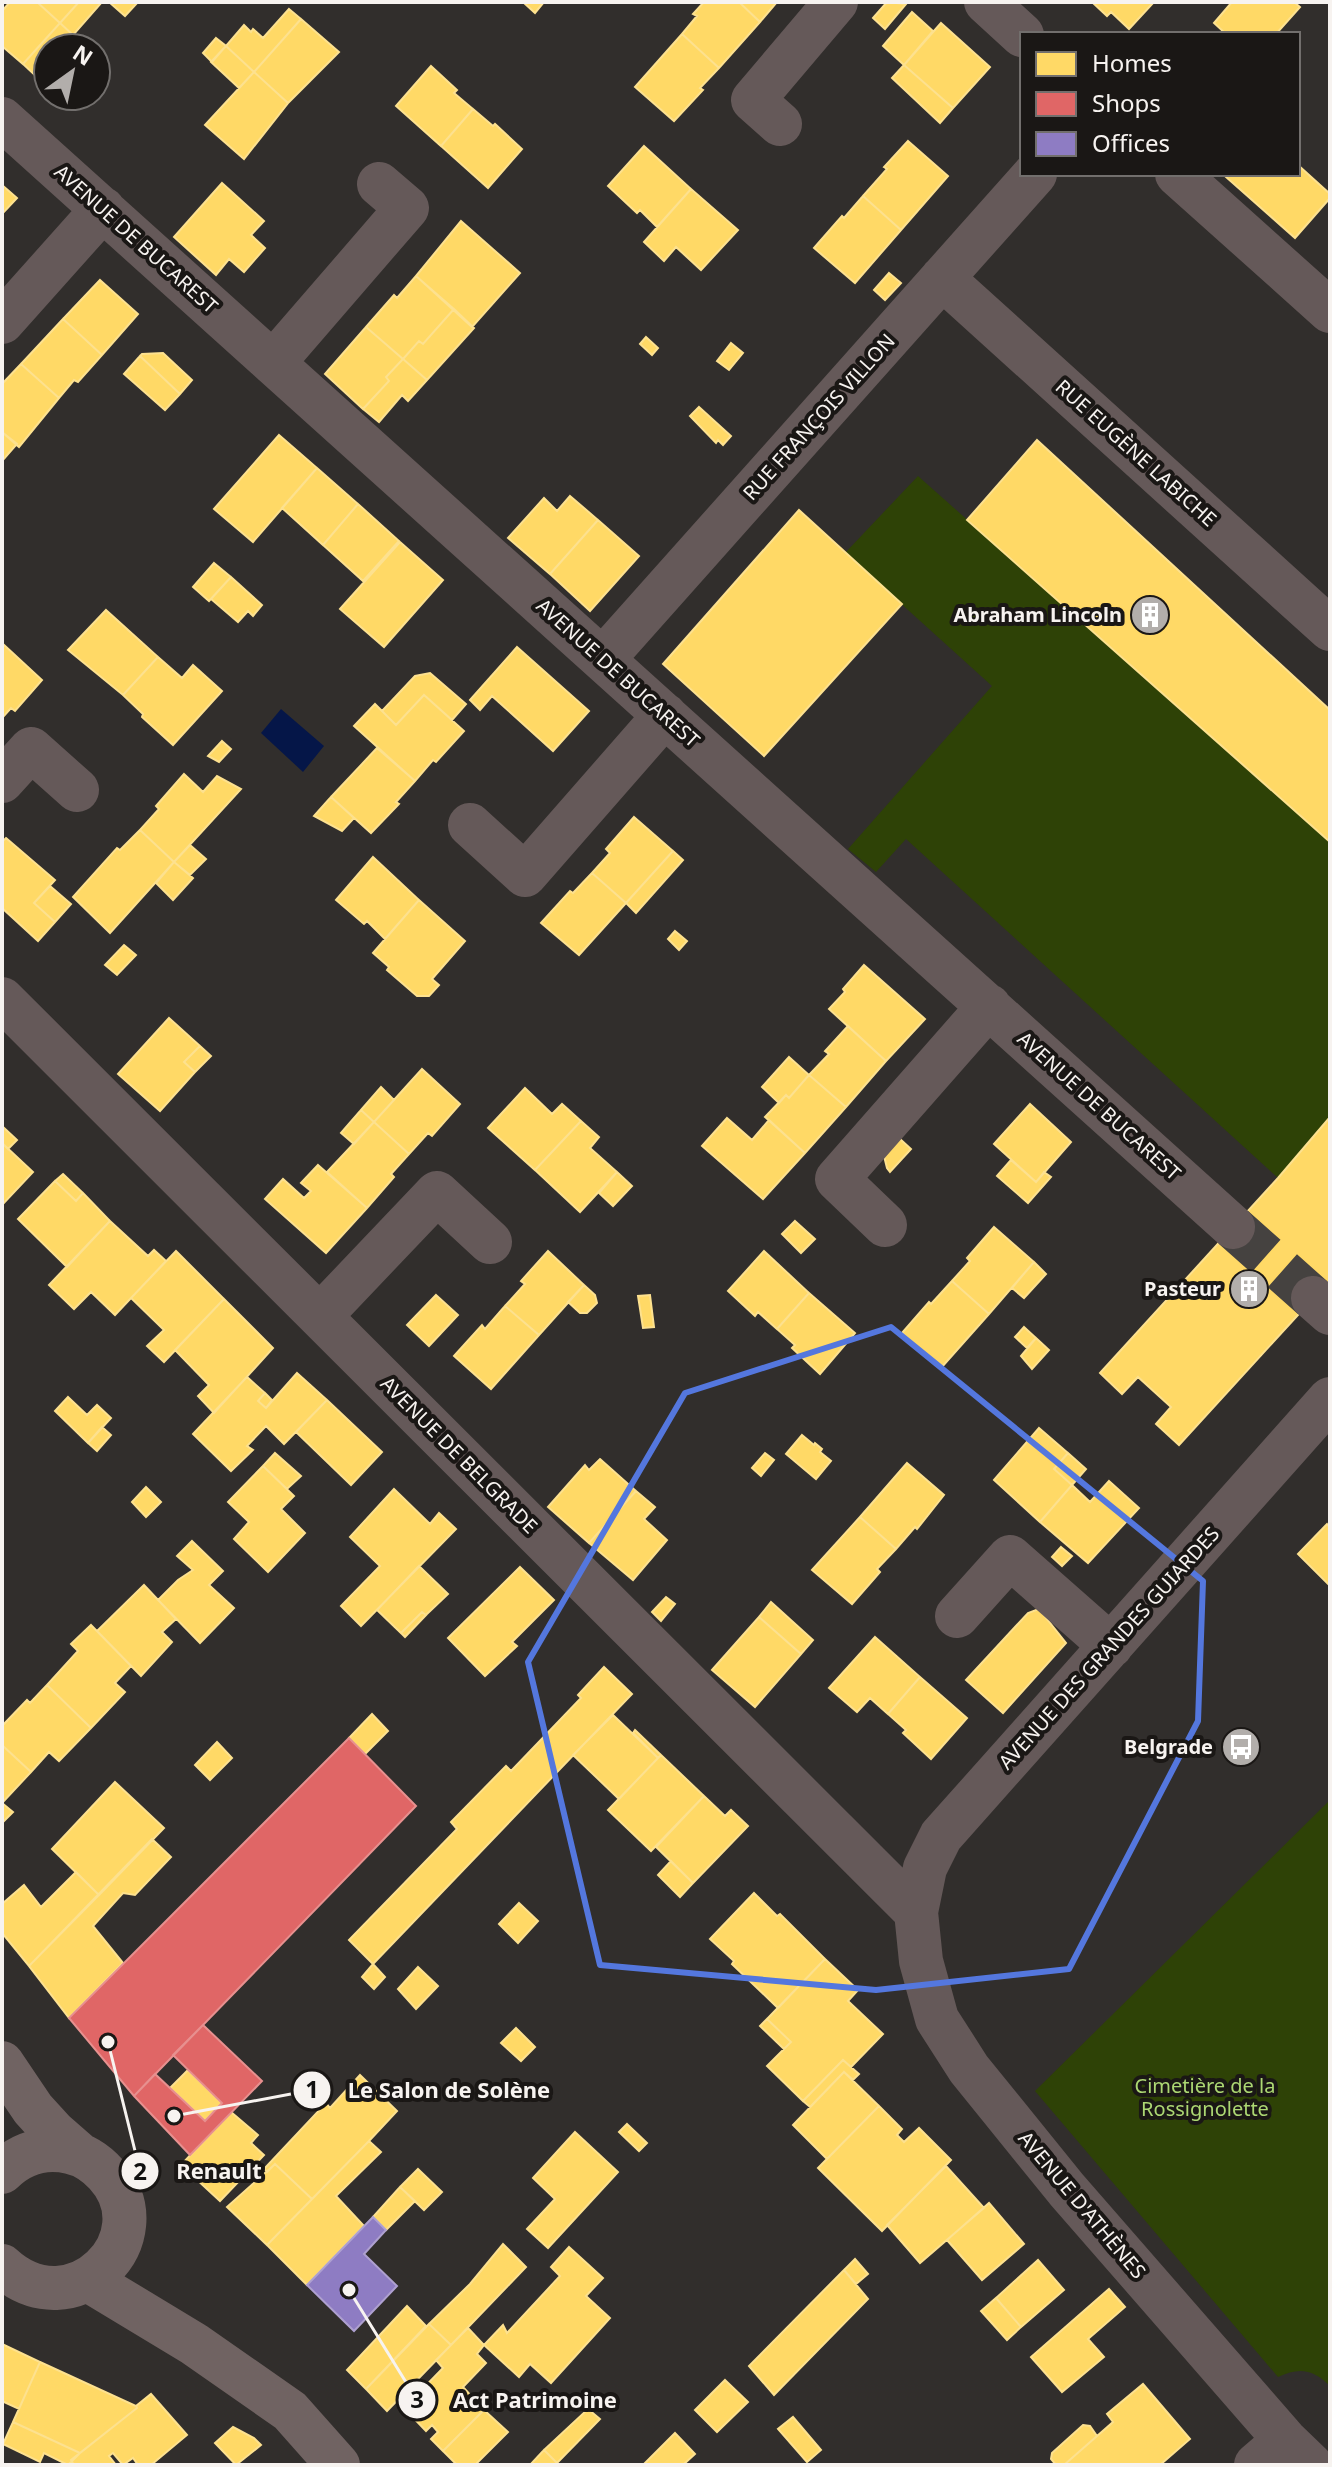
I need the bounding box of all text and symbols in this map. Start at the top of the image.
north arrow [32,32,112,112]
legend [1020,32,1300,176]
text: N [68,37,99,72]
text: Homes [1092,46,1172,79]
text: Shops [1092,86,1161,119]
text: Offices [1092,126,1170,159]
street label: AVENUE DE BUCAREST [49,158,224,319]
street label: RUE FRANÇOIS VILLON [737,328,901,506]
street label: RUE EUGÈNE LABICHE [1050,373,1223,532]
street label: AVENUE DE BUCAREST [531,592,706,753]
building icon: Abraham Lincoln [1129,594,1171,636]
place label: Abraham Lincoln [953,601,1122,628]
street label: AVENUE DE BUCAREST [1012,1025,1187,1186]
building icon: Pasteur [1228,1268,1270,1310]
place label: Pasteur [1144,1275,1221,1302]
street label: AVENUE DE BELGRADE [375,1370,544,1539]
street label: AVENUE DES GRANDES GUIARDES [992,1520,1225,1775]
bus stop icon: Belgrade [1220,1726,1262,1768]
place label: Belgrade [1124,1733,1213,1760]
callout: Le Salon de Solène [292,2067,566,2113]
text: 1 [305,2072,319,2105]
park label: Cimetière de la Rossignolette [1135,2072,1275,2122]
text: Le Salon de Solène [348,2074,550,2104]
street label: AVENUE D'ATHÈNES [1013,2125,1152,2284]
callout: Renault [120,2148,277,2194]
text: 2 [133,2154,147,2187]
text: Renault [176,2155,262,2185]
callout: Act Patrimoine [397,2377,633,2423]
text: 3 [410,2382,424,2415]
text: Act Patrimoine [453,2384,617,2414]

